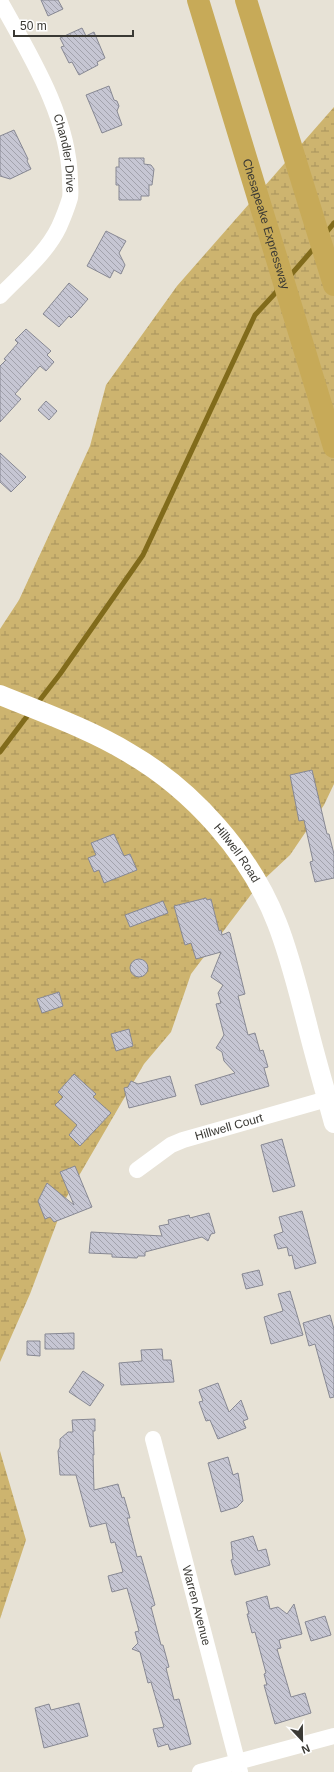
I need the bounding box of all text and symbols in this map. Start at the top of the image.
scale bar [14,12,133,38]
text: 50 m [20,19,47,33]
street label: Chandler Drive [50,112,78,193]
street label: Chesapeake Expressway [240,157,293,291]
street label: Hillwell Road [211,821,263,885]
street label: Hillwell Court [193,1110,265,1143]
street label: Warren Avenue [179,1564,214,1647]
north arrow [282,1720,322,1760]
text: N [300,1742,312,1756]

